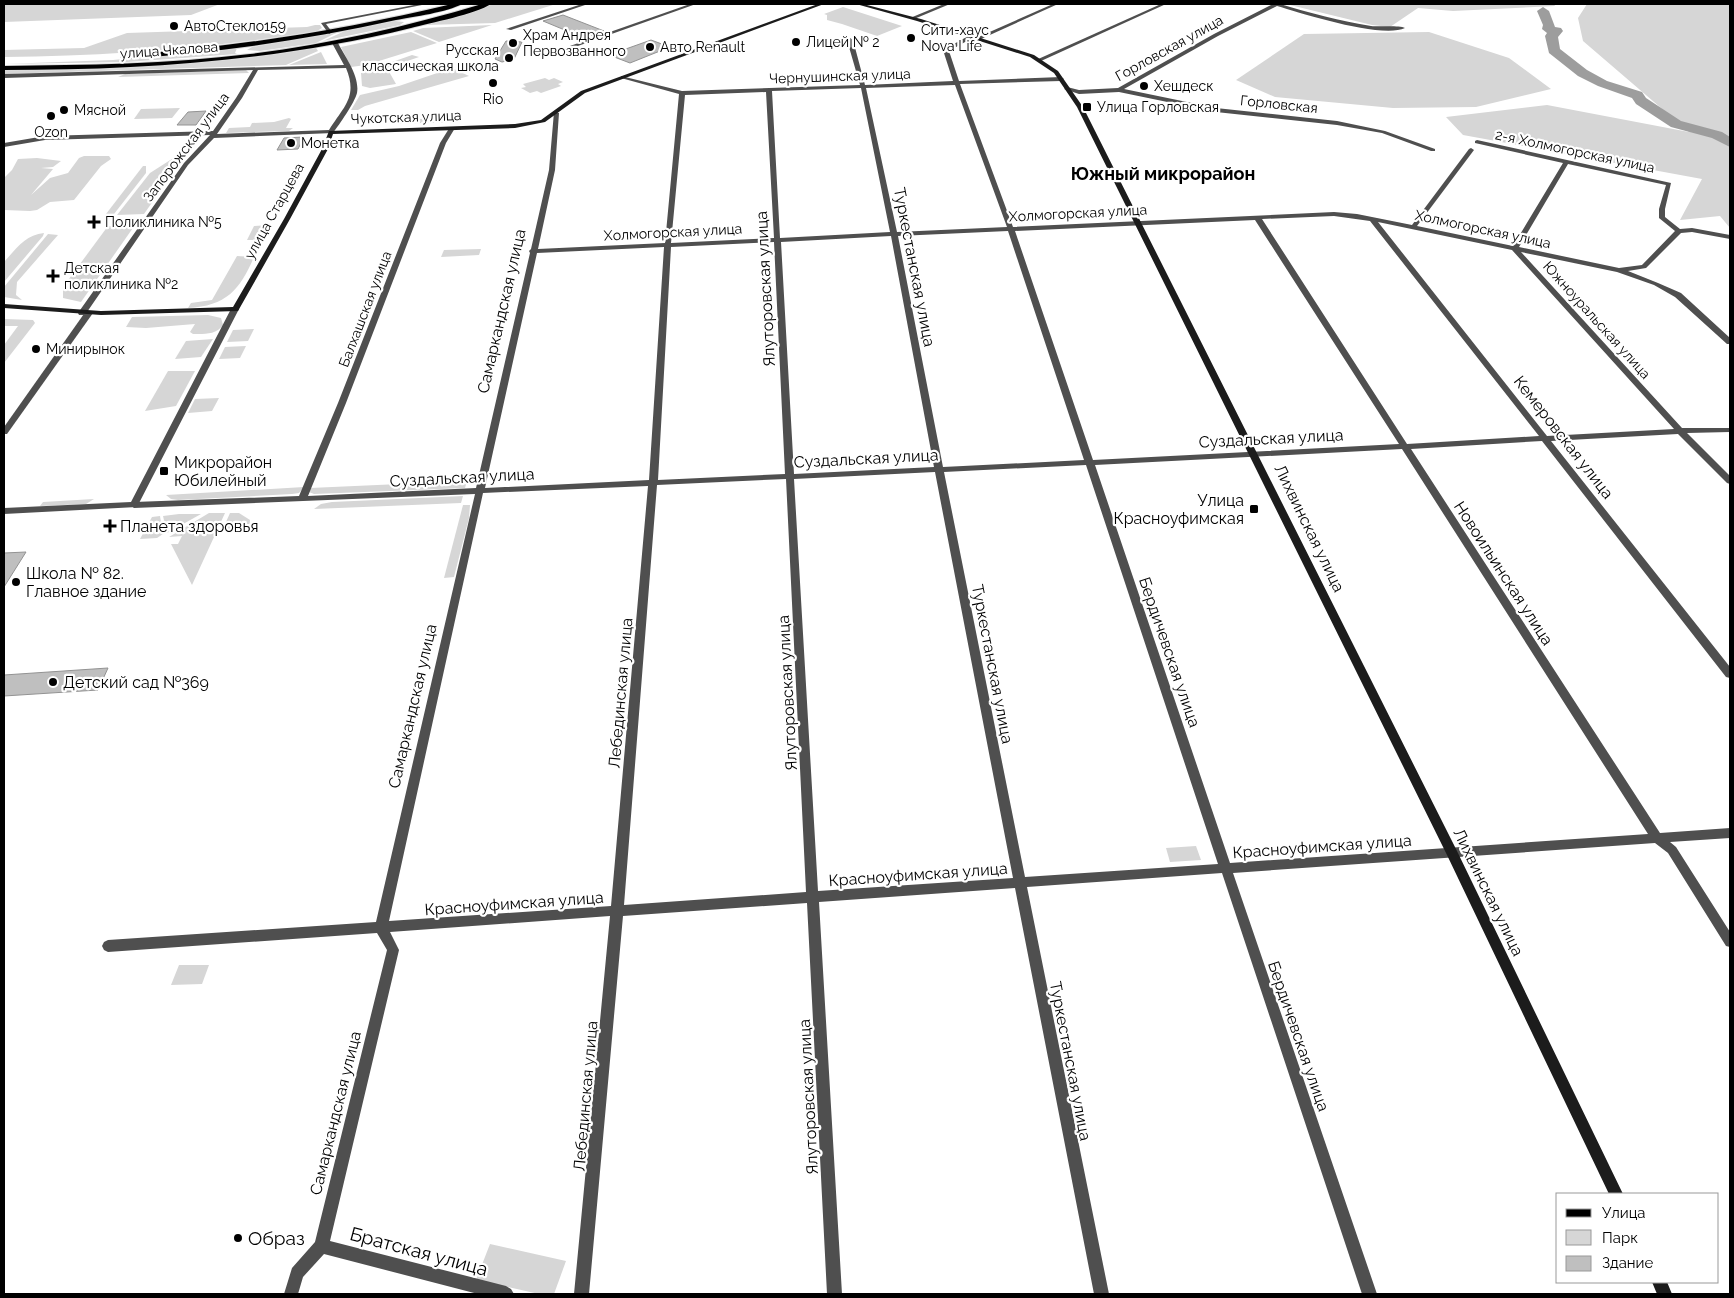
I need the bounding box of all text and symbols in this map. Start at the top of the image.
street label: Горловская улица [1112,12,1226,84]
place label: АвтоСтекло159 [184,18,286,34]
marker: АвтоСтекло159 [168,20,180,32]
place label: Сити-хаус Nova Life [921,22,989,54]
place label: Храм Андрея Первозванного [523,27,626,59]
marker: Сити-хаус Nova Life [905,32,917,44]
place label: Лицей № 2 [806,34,880,50]
marker: Лицей № 2 [790,36,802,48]
marker: Храм Андрея Первозванного [507,37,519,49]
street label: улица Чкалова [119,39,219,61]
place label: Авто Renault [660,39,746,55]
marker: Авто Renault [644,41,656,53]
place label: Русская классическая школа [362,42,499,74]
marker: Русская классическая школа [503,52,515,64]
street label: Чернушинская улица [769,66,911,86]
marker: Rio [487,77,499,89]
place label: Хешдеск [1154,78,1214,94]
marker: Хешдеск [1138,80,1150,92]
street label: Запорожская улица [140,89,232,205]
place label: Rio [483,91,503,107]
street label: Горловская [1239,92,1319,116]
place label: Улица Горловская [1097,99,1219,115]
marker: Улица Горловская [1081,101,1093,113]
place label: Мясной [74,102,126,118]
marker: Мясной [58,104,70,116]
street label: Чукотская улица [350,107,462,127]
marker: Ozon [45,110,57,122]
place label: Ozon [34,124,68,140]
street label: 2-я Холмогорская улица [1494,126,1656,176]
place label: Монетка [301,135,359,151]
marker: Монетка [285,137,297,149]
street label: улица Старцева [241,160,307,262]
district label: Южный микрорайон [1071,163,1255,184]
street label: Туркестанская улица [890,186,939,348]
street label: Холмогорская улица [1008,201,1148,225]
street label: Холмогорская улица [1414,207,1552,251]
street label: Ялуторовская улица [752,211,779,367]
place label: Поликлиника №5 [105,214,222,230]
marker: Поликлиника №5 [87,215,101,229]
street label: Холмогорская улица [603,220,743,244]
street label: Самаркандская улица [473,227,530,395]
street label: Балхашская улица [335,249,395,369]
street label: Южноуральская улица [1540,258,1654,382]
place label: Детская поликлиника №2 [64,260,178,292]
marker: Детская поликлиника №2 [46,269,60,283]
place label: Минирынок [46,341,125,357]
marker: Минирынок [30,343,42,355]
street label: Кемеровская улица [1510,372,1617,502]
street label: Суздальская улица [1198,425,1344,452]
street label: Суздальская улица [793,445,939,472]
place label: Микрорайон Юбилейный [174,453,272,490]
street label: Лихвинская улица [1270,461,1349,595]
street label: Суздальская улица [389,464,535,491]
marker: Микрорайон Юбилейный [158,465,170,477]
place label: Улица Красноуфимская [1114,491,1244,528]
street label: Новоильинская улица [1450,498,1557,649]
marker: Улица Красноуфимская [1248,503,1260,515]
place label: Планета здоровья [120,517,259,536]
marker: Планета здоровья [104,520,116,532]
place label: Школа № 82. Главное здание [26,564,147,601]
street label: Бердичевская улица [1135,575,1204,730]
marker: Школа № 82. Главное здание [10,576,22,588]
street label: Туркестанская улица [968,583,1017,745]
street label: Ялуторовская улица [774,615,801,771]
street label: Лебединская улица [604,617,637,769]
street label: Самаркандская улица [384,622,441,790]
place label: Детский сад №369 [63,673,209,692]
marker: Детский сад №369 [47,676,59,688]
street label: Лихвинская улица [1449,825,1528,959]
street label: Красноуфимская улица [1232,831,1412,862]
street label: Красноуфимская улица [828,859,1008,890]
street label: Красноуфимская улица [424,888,604,919]
street label: Бердичевская улица [1264,959,1333,1114]
street label: Туркестанская улица [1046,980,1095,1142]
street label: Ялуторовская улица [795,1019,822,1175]
street label: Лебединская улица [569,1020,602,1172]
street label: Самаркандская улица [306,1029,365,1197]
legend [1556,1193,1719,1283]
text: Улица [1602,1204,1646,1222]
street label: Братская улица [348,1222,490,1280]
place label: Образ [248,1227,305,1249]
text: Парк [1602,1229,1638,1247]
marker: Образ [232,1232,244,1244]
text: Здание [1602,1254,1654,1272]

